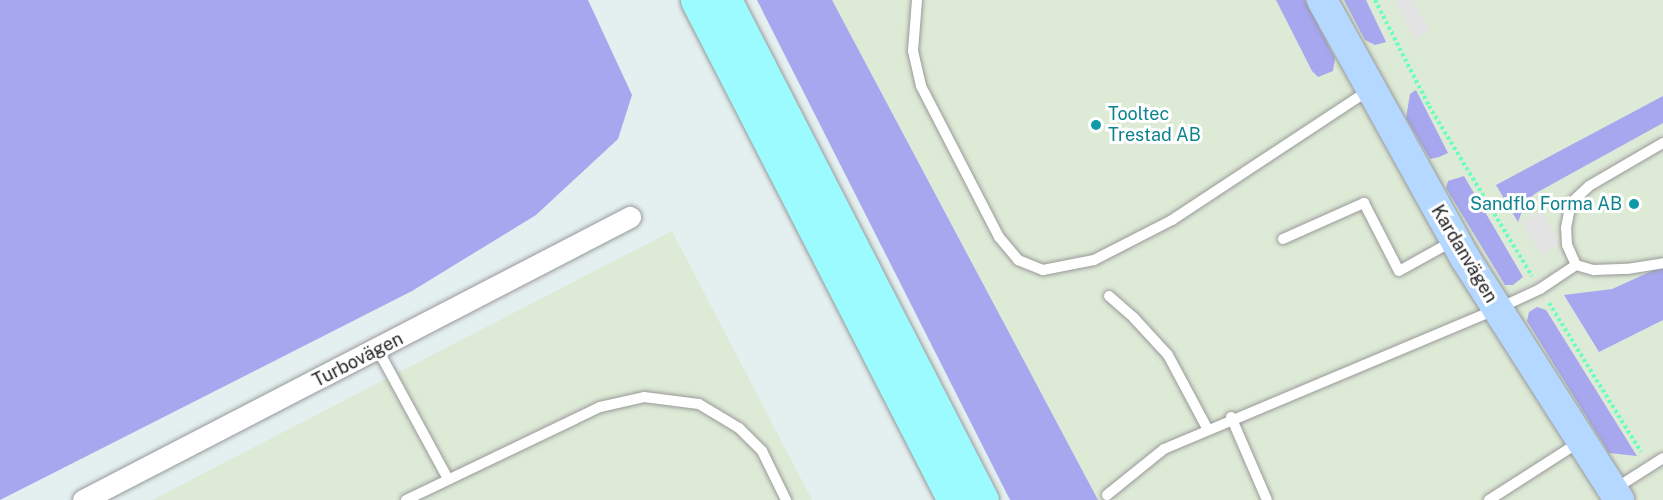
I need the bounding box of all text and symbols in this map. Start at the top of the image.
place label: Tooltec Trestad AB [1108,104,1201,146]
marker: Tooltec Trestad AB [1089,118,1103,132]
place label: Sandflo Forma AB [1470,193,1622,215]
marker: Sandflo Forma AB [1627,197,1641,211]
street label: Kardanvägen [1426,201,1502,307]
street label: Turbovägen [309,328,407,392]

